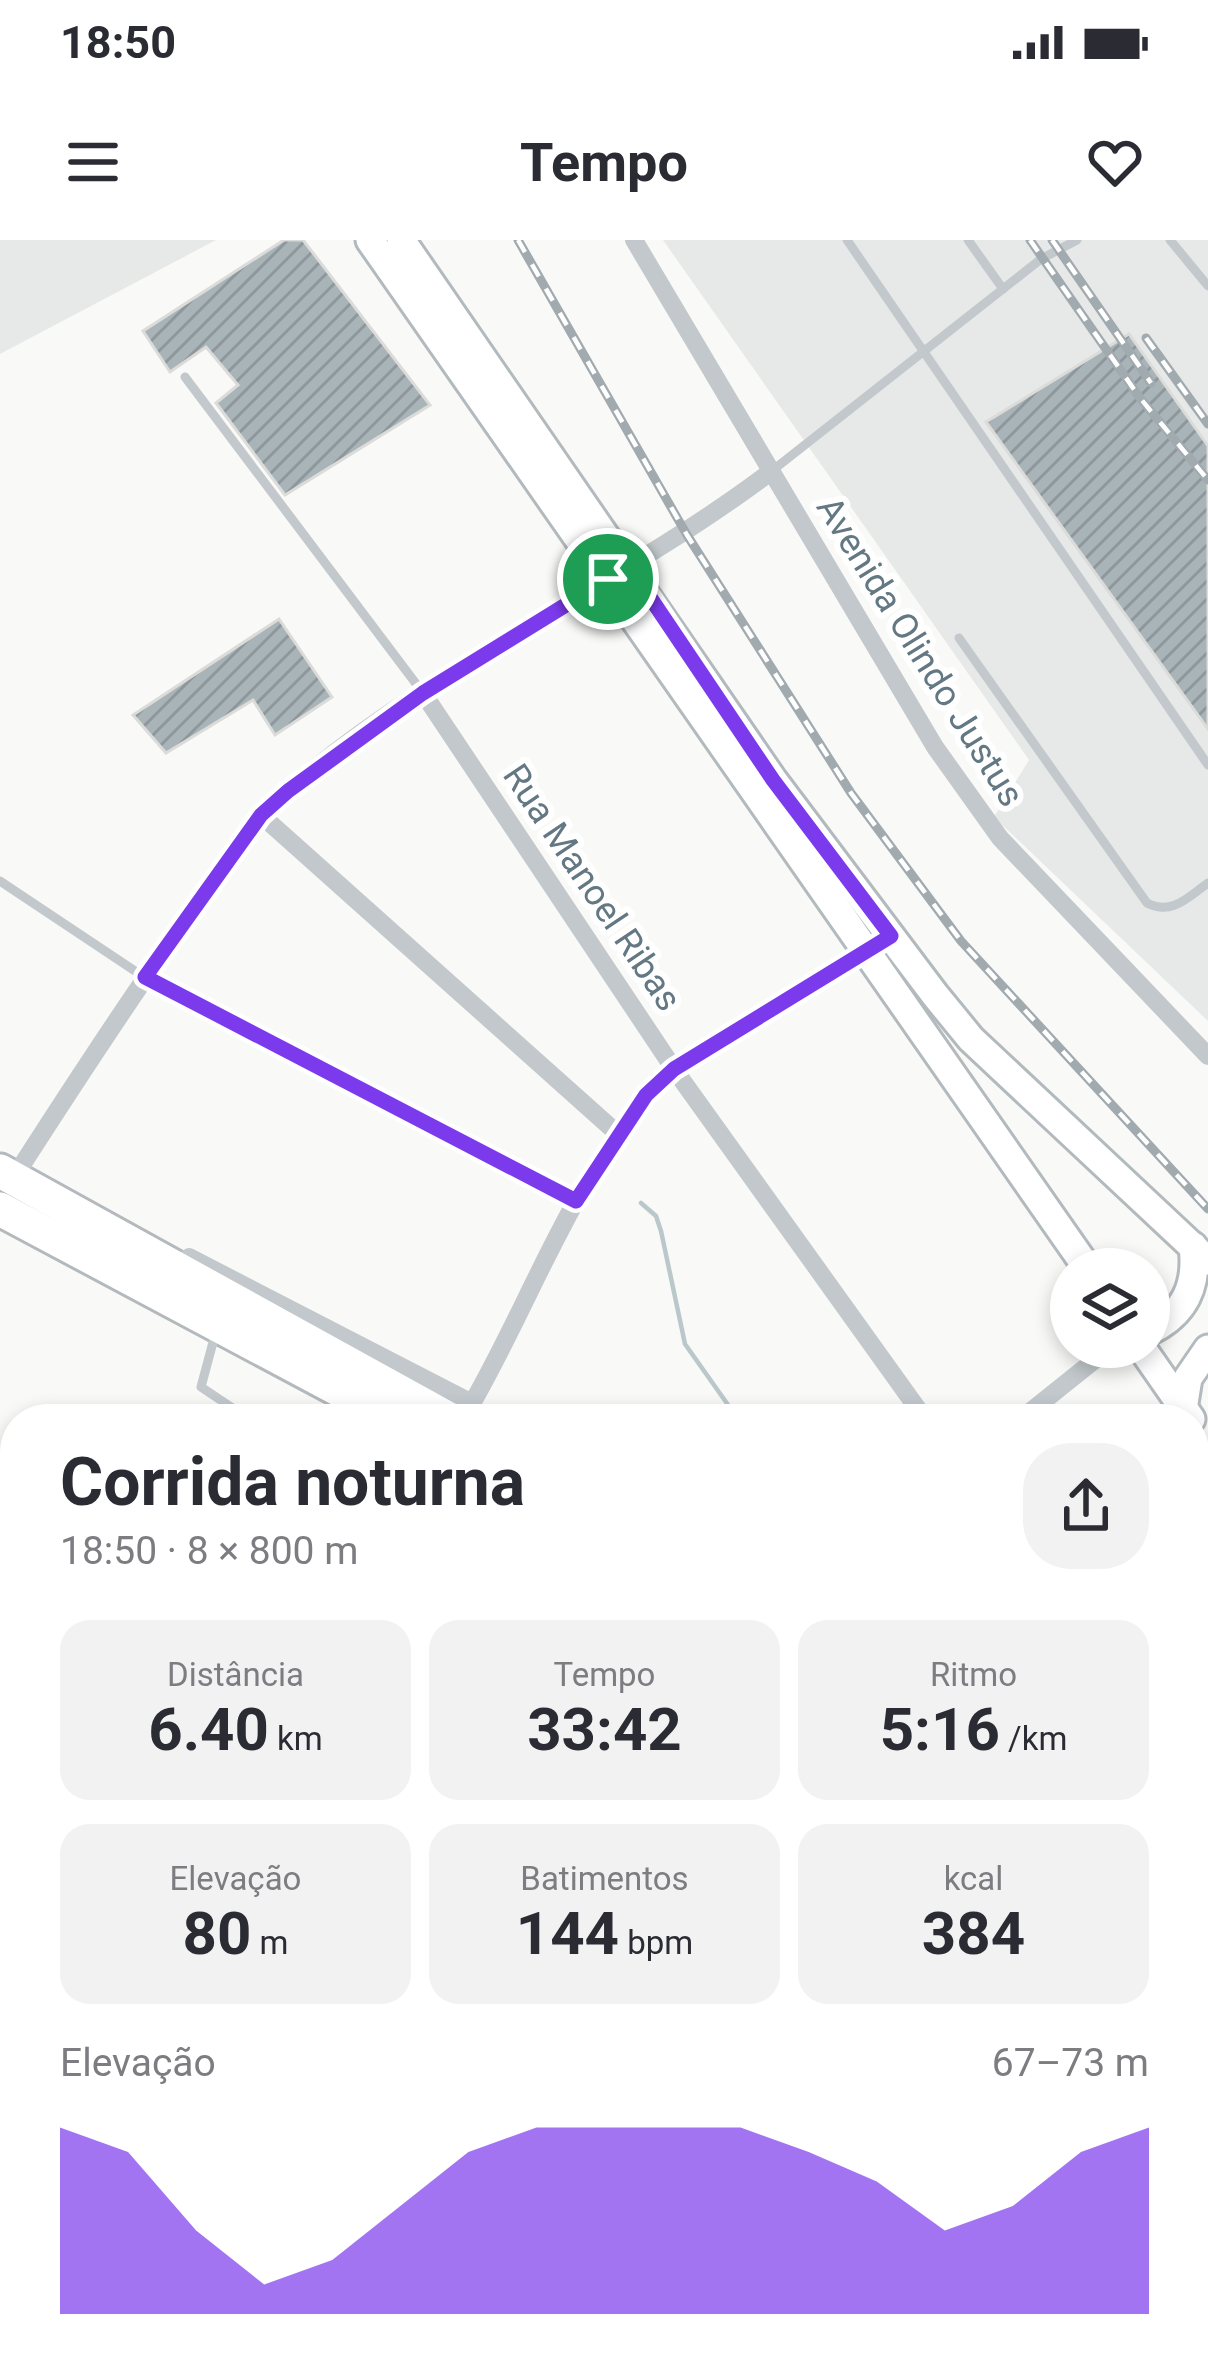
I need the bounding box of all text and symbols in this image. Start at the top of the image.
text: 18:50 [60,16,176,69]
icon: menu [60,129,126,195]
icon: heart [1082,129,1148,195]
text: Tempo [520,131,688,194]
street label: Avenida Olindo Justus [808,489,1032,814]
pin [557,528,659,630]
icon: arrive [575,546,641,612]
street label: Rua Manoel Ribas [494,756,690,1019]
map controls [1050,1248,1170,1368]
button: layers [1050,1248,1170,1368]
button: share [1023,1443,1149,1569]
text: Corrida noturna [60,1444,525,1521]
text: 18:50 · 8 × 800 m [60,1528,358,1574]
text: Distância [167,1655,304,1694]
text: Tempo [554,1655,655,1694]
text: Ritmo [930,1655,1017,1694]
text: 6.40 [148,1694,269,1765]
text: 33:42 [527,1694,682,1765]
text: 5:16 [880,1694,1000,1765]
text: km [269,1719,323,1758]
text: /km [1000,1719,1067,1758]
text: Elevação [170,1859,301,1898]
text: Batimentos [520,1859,689,1898]
text: kcal [944,1859,1003,1898]
text: 80 [183,1898,251,1969]
text: 144 [516,1898,619,1969]
text: 384 [922,1898,1025,1969]
text: m [251,1923,288,1962]
text: bpm [619,1923,693,1962]
text: Elevação [60,2040,216,2086]
text: 67–73 m [992,2040,1149,2086]

